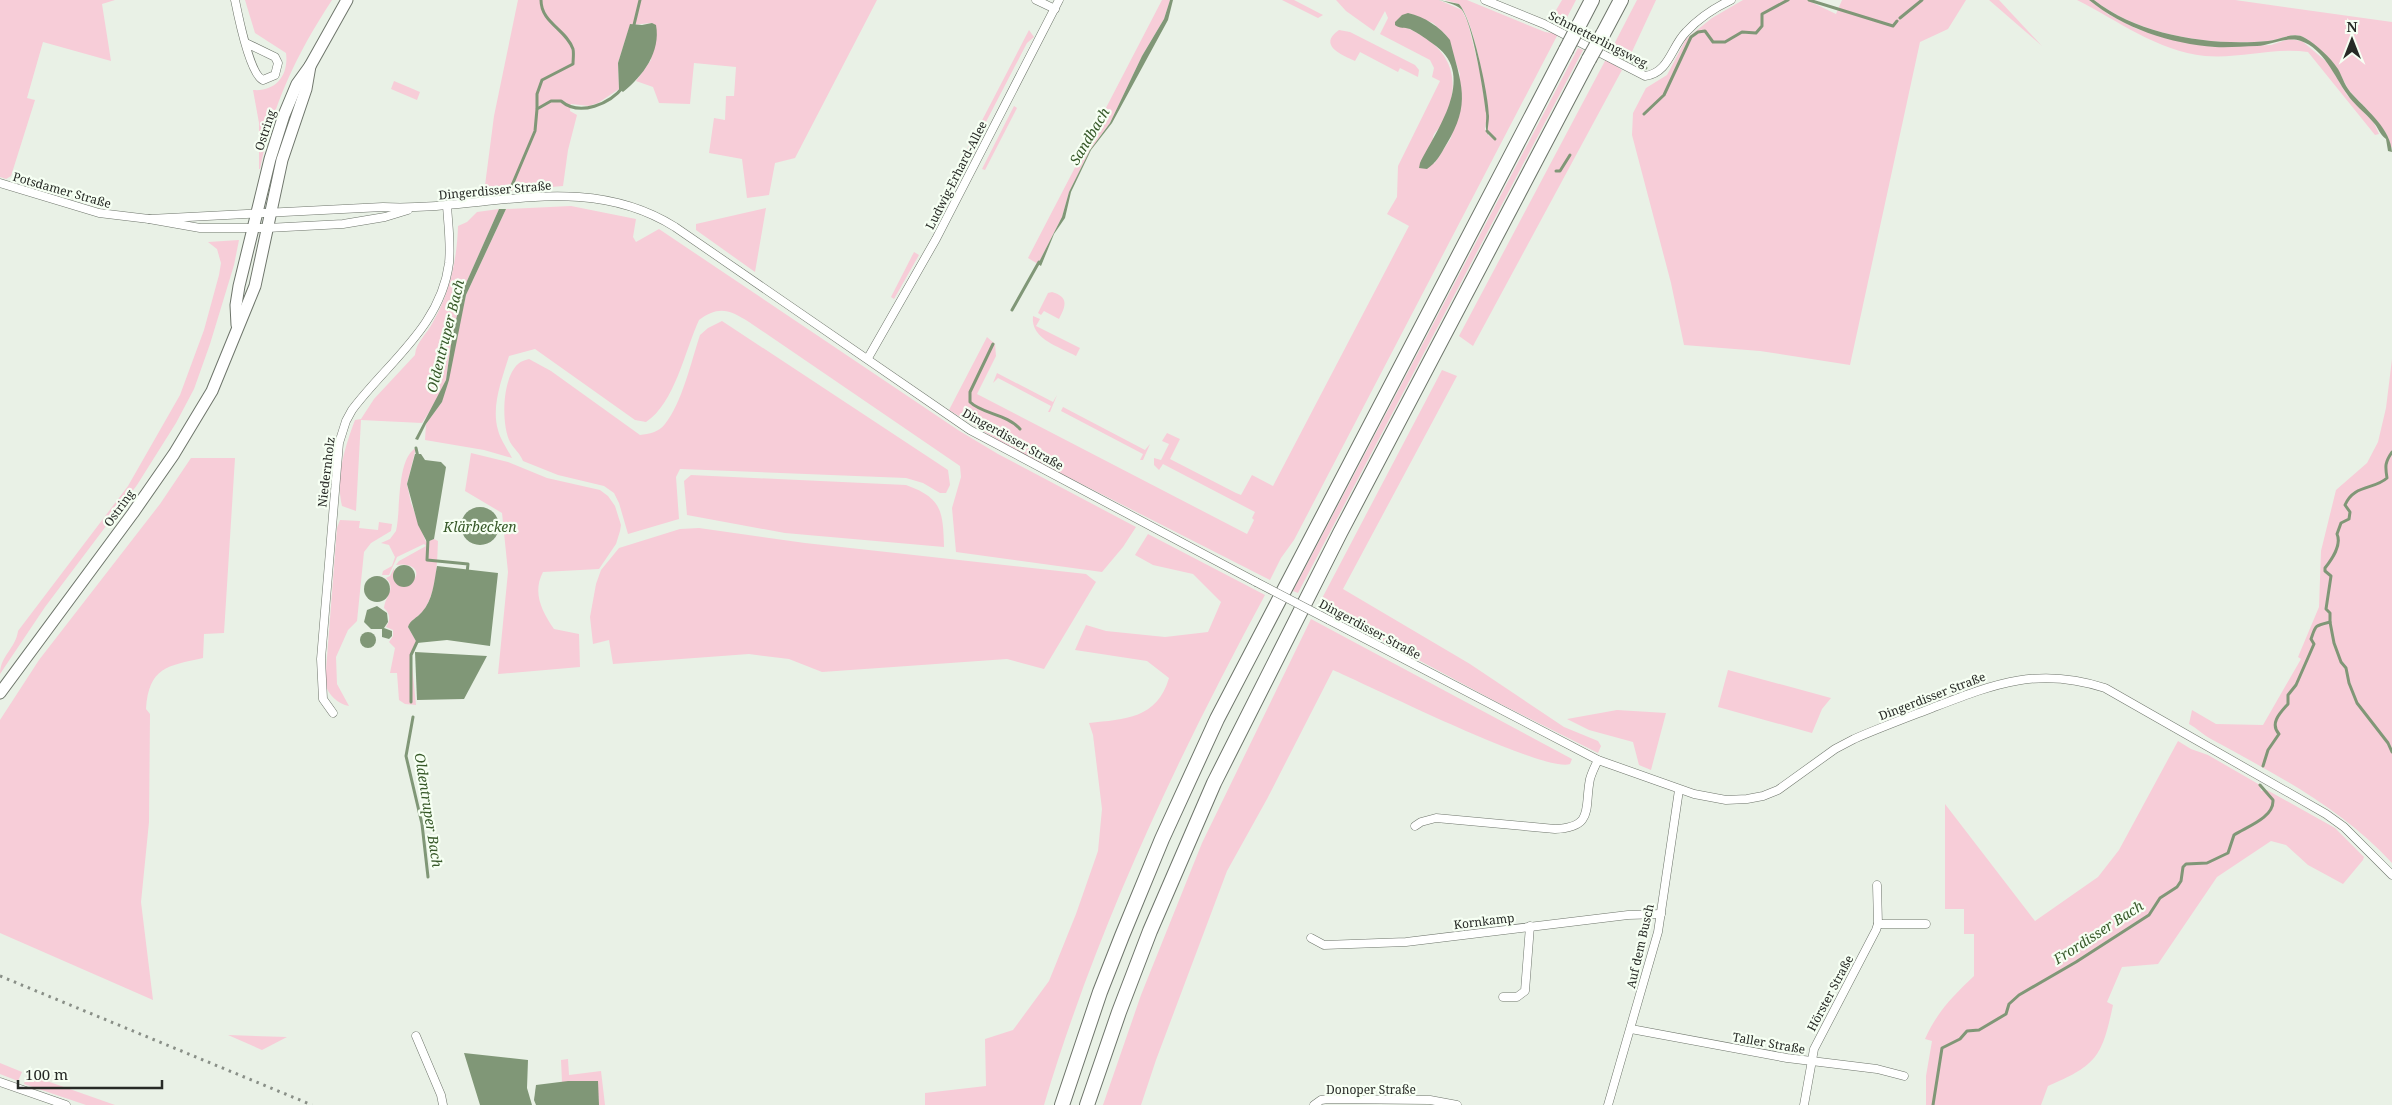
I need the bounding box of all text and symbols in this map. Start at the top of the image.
street label: Schmetterlingsweg [1546,7,1651,71]
north arrow [2327,15,2377,65]
text: N [2346,17,2358,36]
water label: Sandbach [1065,103,1114,168]
street label: Ostring [250,107,280,153]
street label: Ludwig-Erhard-Allee [921,118,991,232]
street label: Potsdamer Straße [11,168,113,212]
street label: Dingerdisser Straße [438,177,552,203]
water label: Oldentruper Bach [422,277,468,394]
street label: Dingerdisser Straße [959,404,1067,474]
street label: Niedernholz [313,436,339,508]
street label: Ostring [100,485,139,530]
water label: Klärbecken [442,517,517,536]
street label: Dingerdisser Straße [1316,595,1424,663]
street label: Dingerdisser Straße [1876,668,1988,724]
water label: Oldentruper Bach [411,751,448,869]
water label: Frordisser Bach [2048,895,2147,969]
street label: Auf dem Busch [1622,902,1658,990]
street label: Kornkamp [1453,909,1515,933]
street label: Hörster Straße [1803,952,1857,1034]
street label: Taller Straße [1731,1028,1807,1058]
scale bar [18,1058,161,1090]
text: 100 m [25,1064,68,1084]
street label: Donoper Straße [1326,1081,1416,1098]

